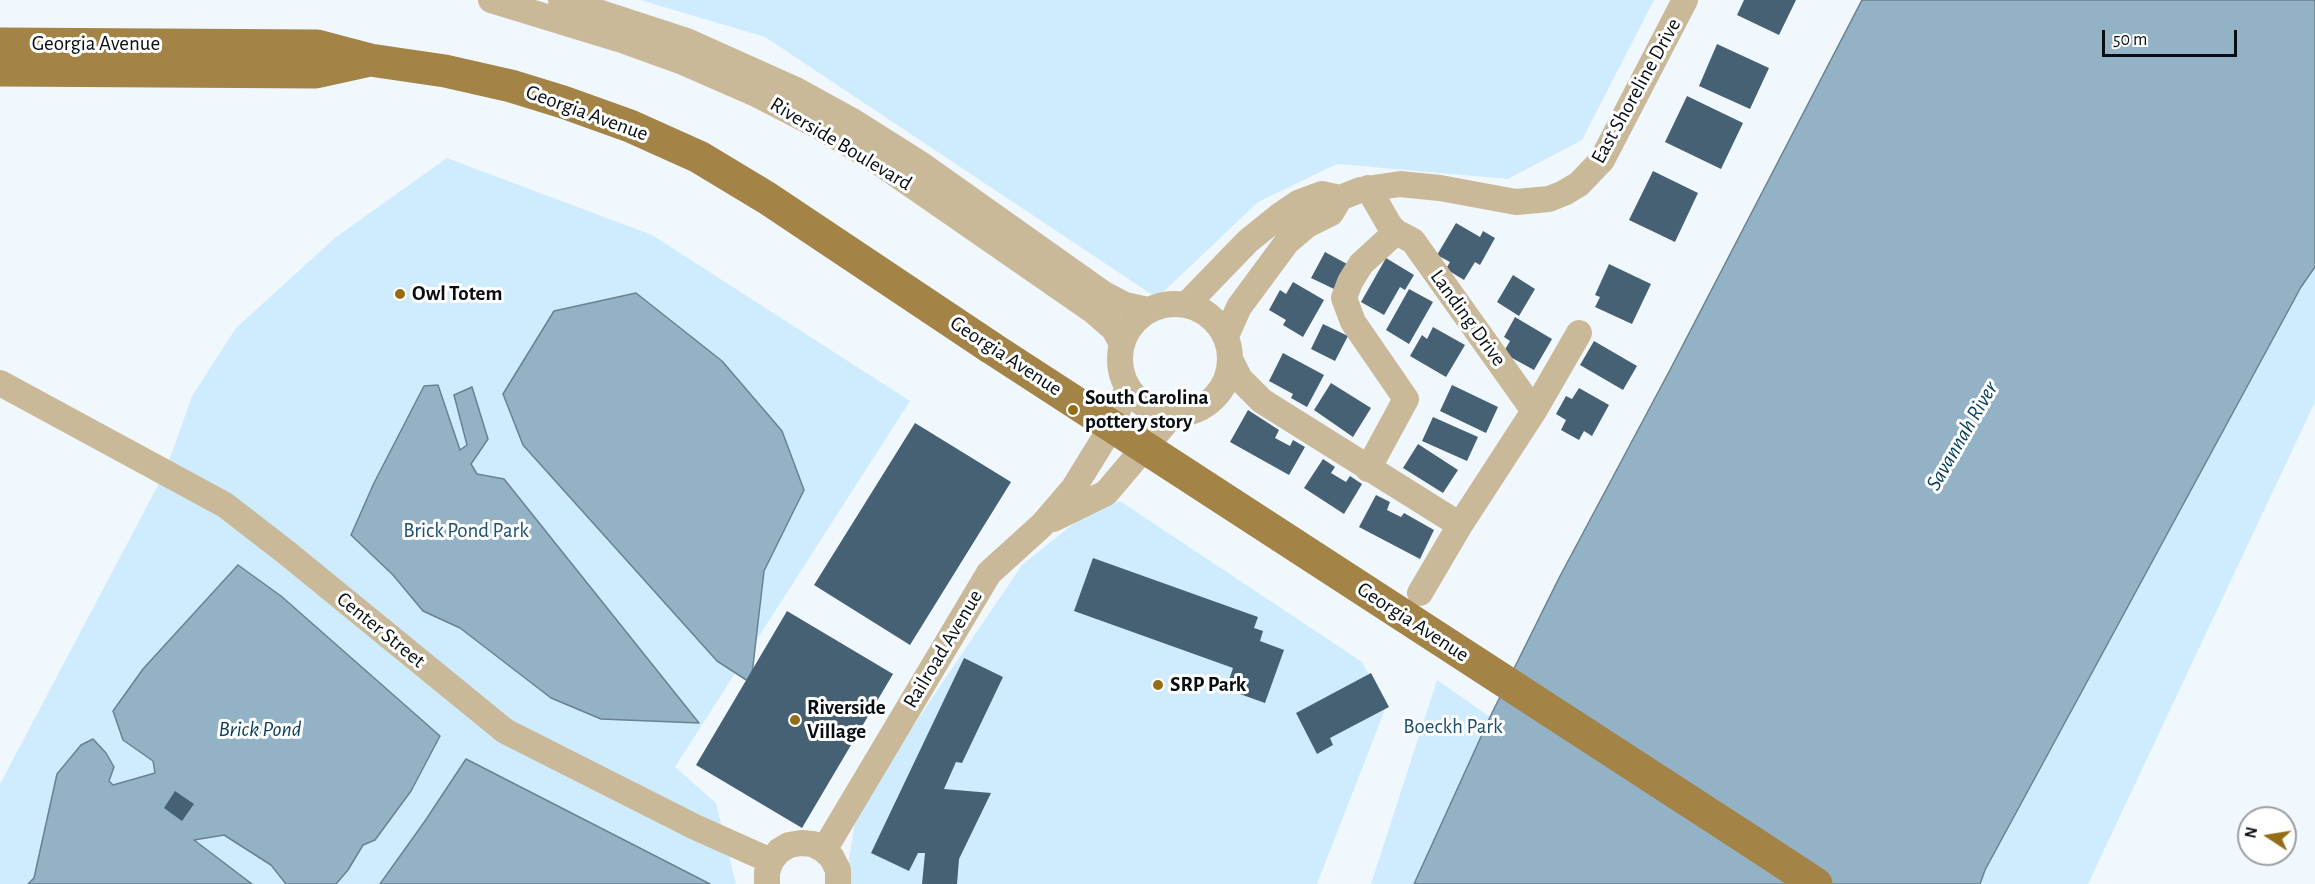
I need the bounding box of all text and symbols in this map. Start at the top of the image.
street label: East Shoreline Drive [1586,14,1686,168]
scale bar [2105,18,2240,56]
street label: Georgia Avenue [32,31,160,57]
text: 50 m [2113,31,2147,49]
street label: Georgia Avenue [522,79,652,147]
street label: Riverside Boulevard [765,92,917,196]
street label: Landing Drive [1425,265,1511,371]
place label: Owl Totem [412,281,502,307]
marker: Owl Totem [393,287,407,301]
street label: Georgia Avenue [945,310,1067,402]
water label: Savannah River [1920,377,2004,495]
place label: South Carolina pottery story [1085,385,1209,435]
marker: South Carolina pottery story [1066,403,1080,417]
park label: Brick Pond Park [403,518,529,544]
street label: Georgia Avenue [1352,576,1474,668]
street label: Railroad Avenue [898,585,988,713]
street label: Center Street [332,587,430,673]
place label: SRP Park [1170,672,1246,698]
marker: SRP Park [1151,678,1165,692]
place label: Riverside Village [807,695,886,745]
marker: Riverside Village [788,713,802,727]
park label: Boeckh Park [1403,714,1503,740]
water label: Brick Pond [219,716,301,742]
north arrow [2237,806,2297,866]
text: N [2242,826,2260,840]

